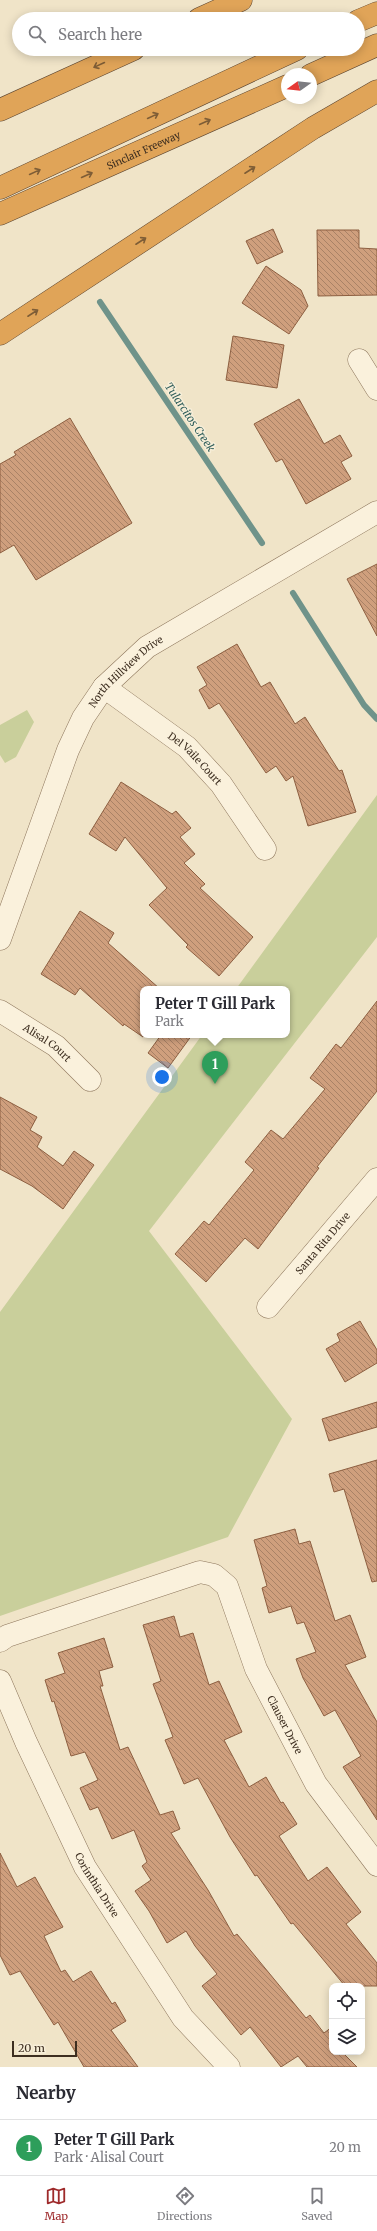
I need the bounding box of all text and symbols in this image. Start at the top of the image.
search box [12,12,365,56]
icon: search [26,23,48,45]
text: Search here [58,25,142,44]
one-way arrow [93,62,105,69]
north arrow [281,68,317,104]
one-way arrow [147,112,159,119]
one-way arrow [199,118,211,125]
street label: Sinclair Freeway [104,128,183,172]
one-way arrow [244,166,255,174]
one-way arrow [29,168,41,175]
one-way arrow [80,171,92,179]
one-way arrow [135,237,146,245]
one-way arrow [27,309,38,317]
water label: Tularcitos Creek [162,380,218,454]
street label: North Hillview Drive [86,633,165,710]
street label: Del Vaile Court [166,729,225,788]
popup [140,986,290,1038]
text: Peter T Gill Park [155,994,275,1013]
text: Park [155,1013,184,1030]
street label: Alisal Court [20,1020,74,1064]
pin: 1 [202,1051,228,1084]
your location [152,1067,172,1087]
street label: Santa Rita Drive [292,1209,353,1277]
street label: Clauser Drive [264,1693,306,1756]
street label: Corinthia Drive [73,1850,122,1920]
map controls [329,1983,365,2055]
button: locate [329,1983,365,2019]
button: layers [329,2019,365,2055]
scale bar [12,2039,77,2058]
text: 20 m [18,2041,45,2055]
text: Nearby [16,2082,76,2104]
text: Peter T Gill Park [54,2130,174,2149]
text: 1 [26,2139,32,2156]
text: 20 m [329,2139,361,2156]
text: Park · Alisal Court [54,2149,164,2166]
tab: Map [45,2185,68,2223]
tab: Directions [157,2185,212,2223]
tab: Saved [301,2185,332,2223]

